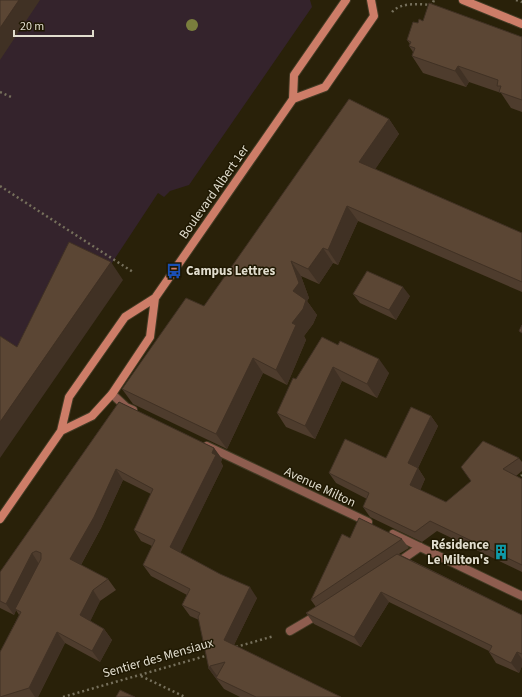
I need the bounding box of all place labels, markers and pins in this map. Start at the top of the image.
bus stop icon: Campus Lettres [165,262,183,280]
place label: Campus Lettres [186,262,275,280]
place label: Résidence Le Milton's [427,536,489,569]
building icon: Résidence Le Milton's [492,543,510,561]

